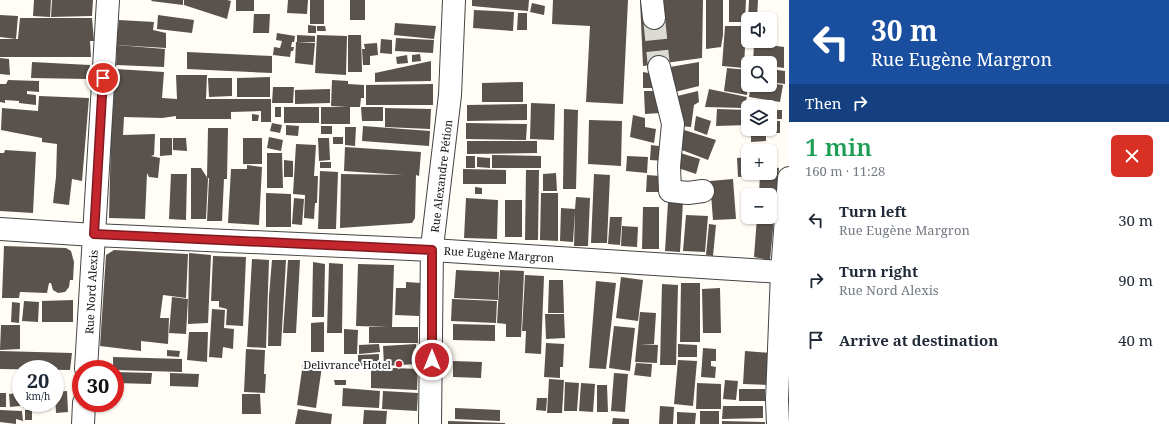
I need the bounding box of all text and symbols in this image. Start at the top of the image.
text: 30 m [871,11,938,49]
map controls [741,12,777,224]
button: sound [741,12,777,48]
icon: left [805,16,857,68]
text: Rue Eugène Margron [871,47,1052,71]
button: search [741,56,777,92]
pin [86,61,120,95]
icon: arrive [92,67,114,89]
icon: right [849,92,871,114]
text: Then [805,93,841,113]
button: layers [741,100,777,136]
street label: Rue Alexandre Pétion [427,119,455,233]
text: 1 min [805,130,872,163]
button: close [1111,135,1153,177]
button: + [741,144,777,180]
text: 160 m · 11:28 [805,162,885,180]
button: − [741,188,777,224]
text: Turn left [839,201,907,221]
icon: left [805,209,827,231]
text: 30 m [1118,210,1153,230]
text: Rue Eugène Margron [839,221,970,239]
street label: Rue Eugène Margron [443,243,555,265]
street label: Rue Nord Alexis [81,249,101,335]
text: Turn right [839,261,918,281]
icon: right [805,269,827,291]
text: 90 m [1118,270,1153,290]
text: Rue Nord Alexis [839,281,939,299]
icon: arrive [805,329,827,351]
text: Arrive at destination [839,330,998,350]
text: 40 m [1118,330,1153,350]
position arrow [411,339,453,381]
place label: Delivrance Hotel [303,357,392,372]
marker: Delivrance Hotel [394,359,404,369]
speed limit sign: 30 [72,360,124,412]
text: 20 [27,367,49,394]
text: km/h [26,389,50,403]

